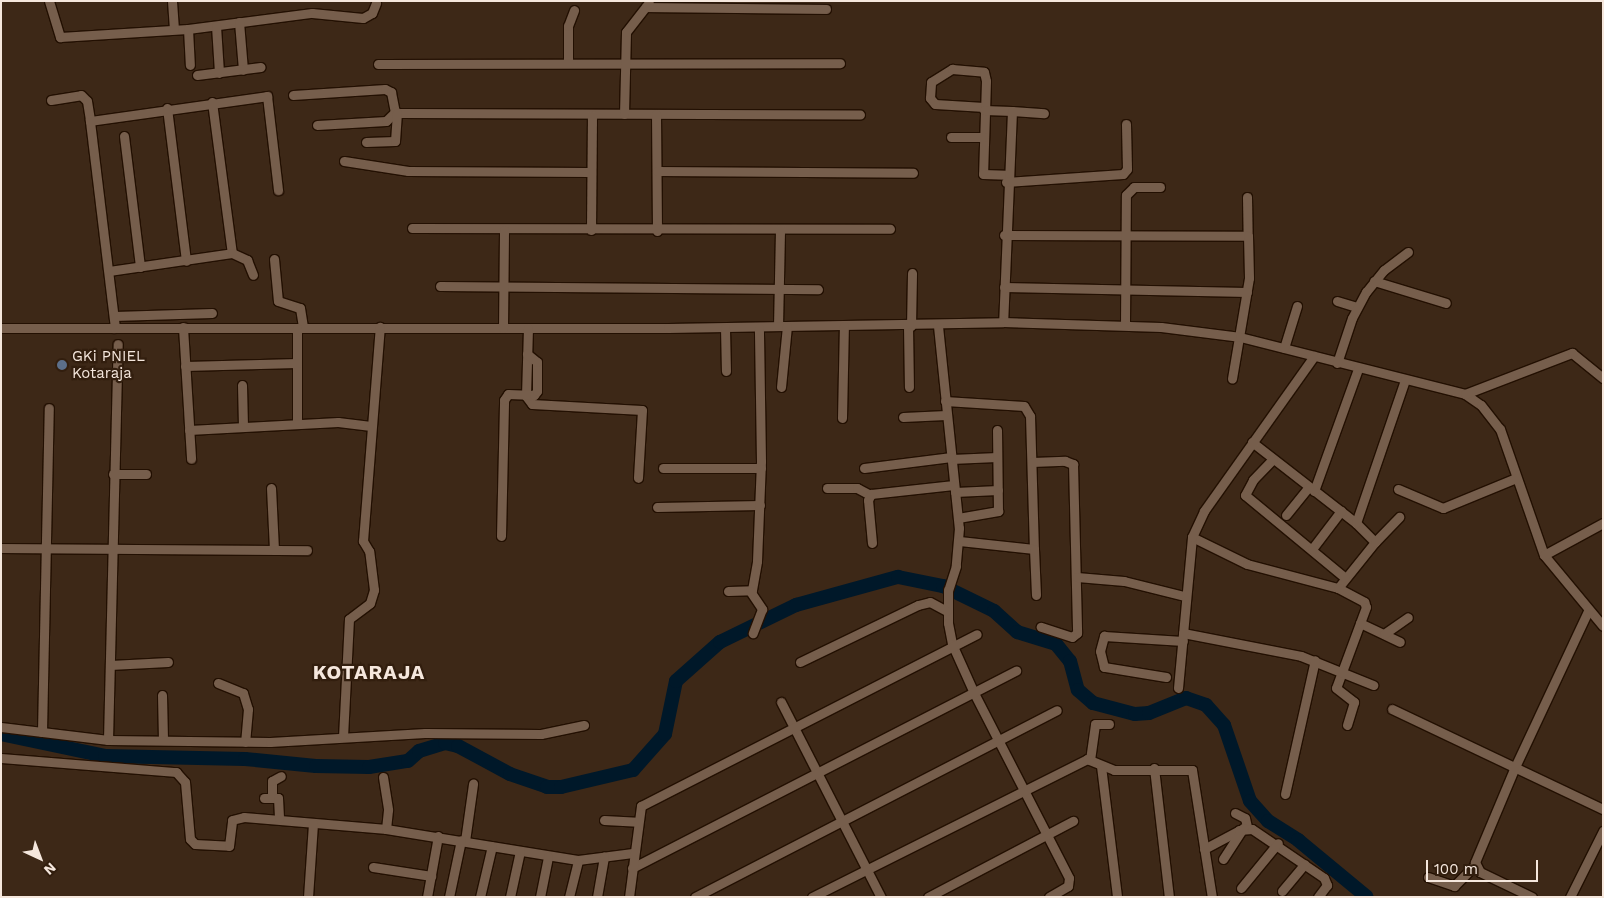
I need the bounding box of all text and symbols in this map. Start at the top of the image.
place label: GKi PNIEL Kotaraja [72,347,145,382]
marker: GKi PNIEL Kotaraja [56,359,68,371]
district label: KOTARAJA [312,660,426,684]
north arrow [15,833,65,883]
scale bar [1429,850,1542,882]
text: N [41,860,59,878]
text: 100 m [1434,860,1478,878]

